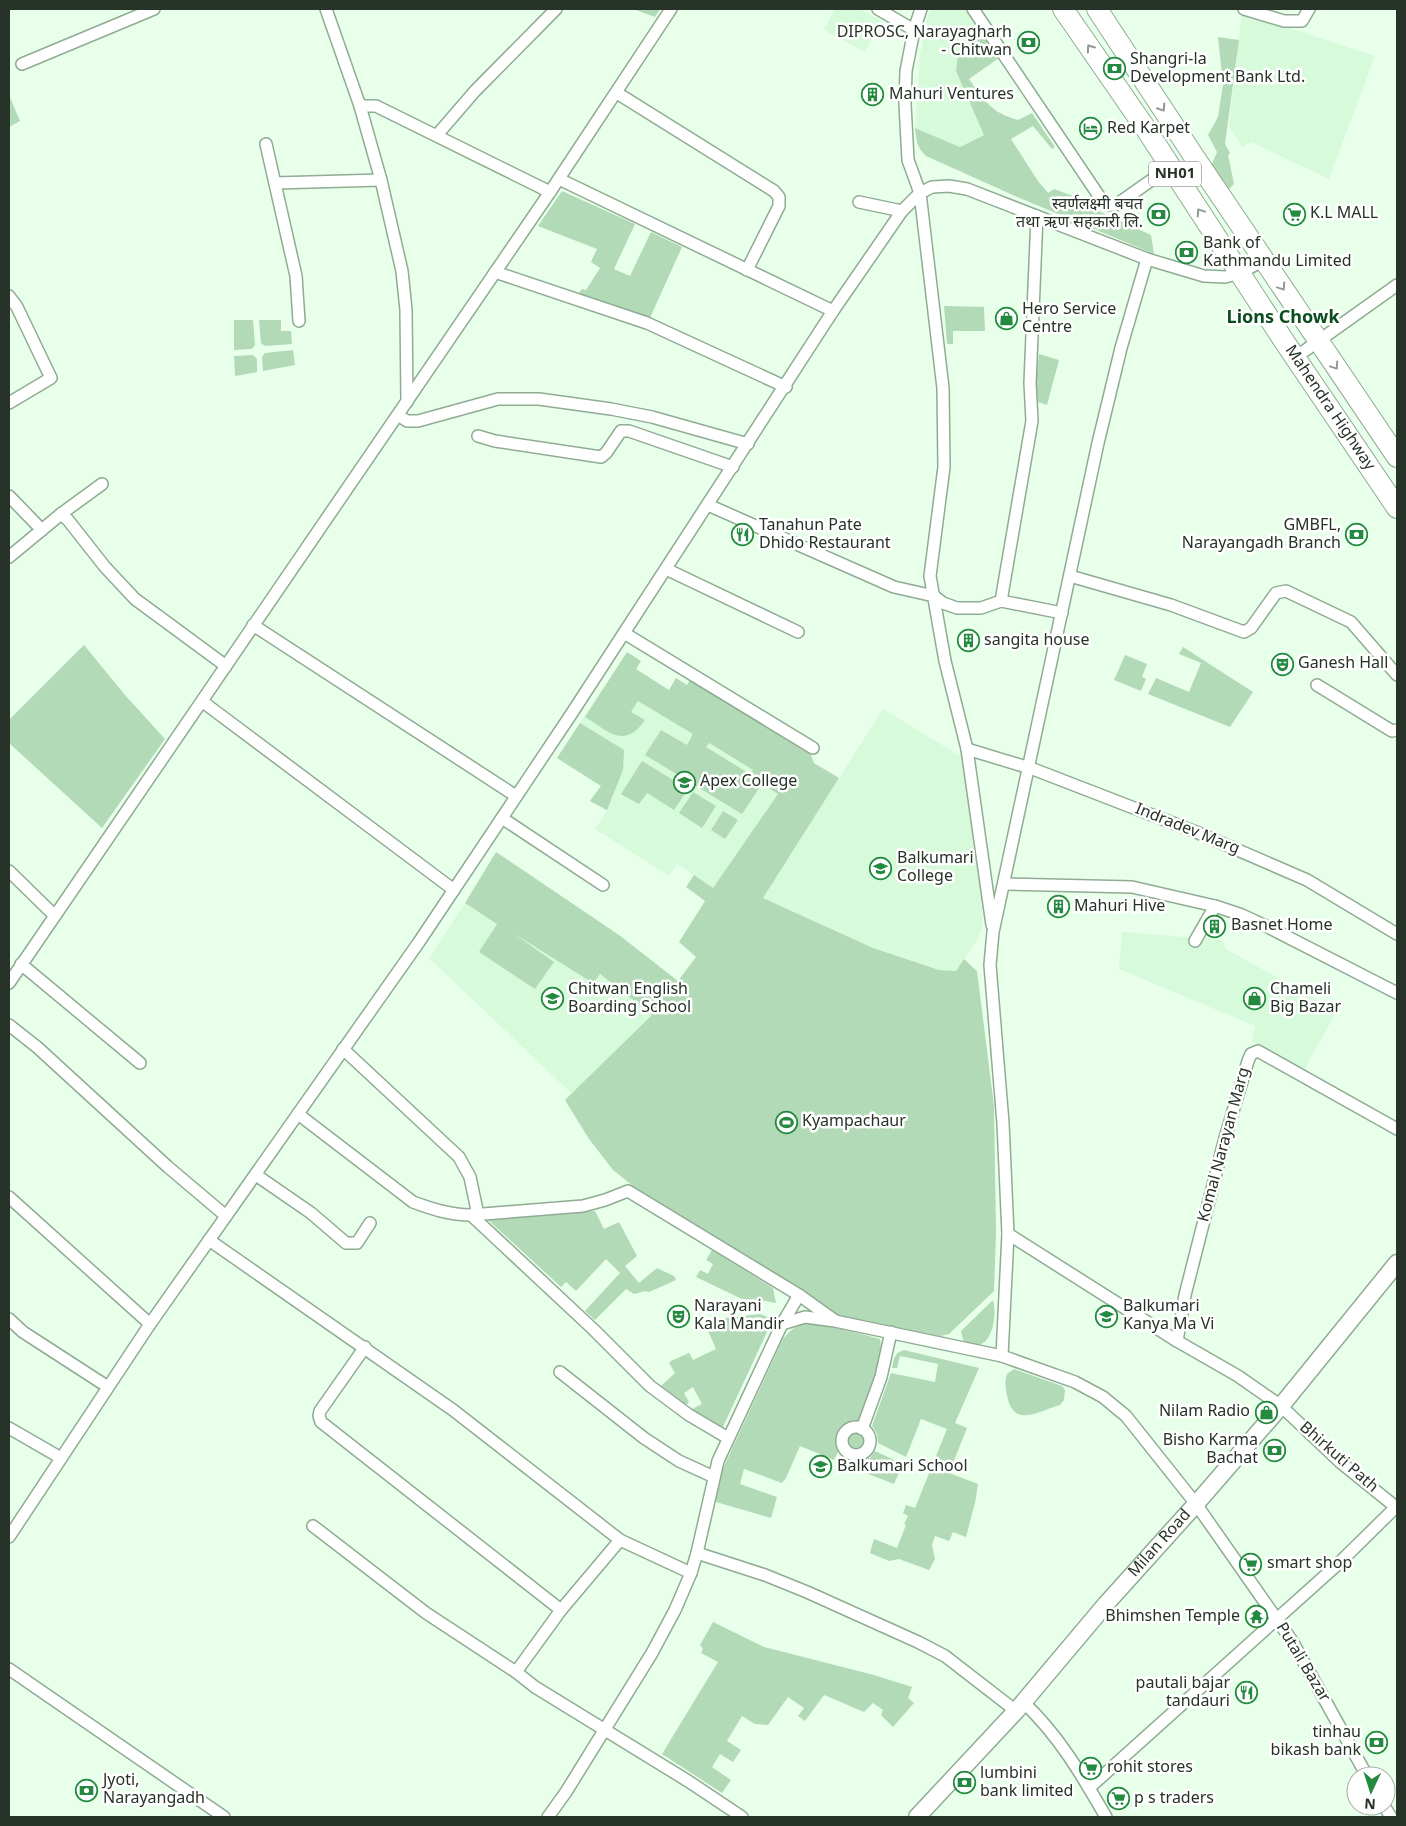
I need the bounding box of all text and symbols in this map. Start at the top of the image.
place label: DIPROSC, Narayagharh - Chitwan [837,23,1012,62]
bank icon: DIPROSC, Narayagharh - Chitwan [1016,30,1040,54]
one-way arrow [1087,44,1096,54]
place label: Shangri-la Development Bank Ltd. [1130,50,1305,89]
bank icon: Shangri-la Development Bank Ltd. [1102,57,1126,81]
building icon: Mahuri Ventures [861,83,885,107]
place label: Mahuri Ventures [889,85,1014,106]
one-way arrow [1155,103,1165,112]
hotel icon: Red Karpet [1079,117,1103,141]
place label: Red Karpet [1107,119,1190,140]
road number: NH01 [1149,162,1201,186]
place label: स्वर्णलक्ष्मी बचत तथा ऋण सहकारी लि. [1016,194,1144,234]
bank icon: स्वर्णलक्ष्मी बचत तथा ऋण सहकारी लि. [1147,202,1171,226]
supermarket icon: K.L MALL [1282,202,1306,226]
place label: K.L MALL [1310,204,1378,225]
one-way arrow [1197,209,1206,218]
place label: Bank of Kathmandu Limited [1203,234,1352,273]
bank icon: Bank of Kathmandu Limited [1175,241,1199,265]
one-way arrow [1276,281,1285,290]
place label: Hero Service Centre [1022,300,1116,339]
shop icon: Hero Service Centre [994,307,1018,331]
district label: Lions Chowk [1227,307,1339,330]
street label: Mahendra Highway [1280,341,1380,476]
one-way arrow [1329,360,1338,370]
place label: Tanahun Pate Dhido Restaurant [759,516,891,555]
place label: GMBFL, Narayangadh Branch [1182,516,1341,555]
restaurant icon: Tanahun Pate Dhido Restaurant [731,523,755,547]
bank icon: GMBFL, Narayangadh Branch [1345,523,1369,547]
building icon: sangita house [956,629,980,653]
place label: sangita house [984,631,1090,652]
theatre icon: Ganesh Hall [1270,652,1294,676]
place label: Ganesh Hall [1298,654,1388,675]
school or university icon: Apex College [672,770,696,794]
place label: Apex College [700,772,797,793]
street label: Indradev Marg [1132,799,1242,861]
place label: Balkumari College [897,849,974,888]
school or university icon: Balkumari College [869,856,893,880]
building icon: Mahuri Hive [1046,895,1070,919]
place label: Mahuri Hive [1074,897,1165,918]
building icon: Basnet Home [1203,914,1227,938]
place label: Basnet Home [1231,916,1332,937]
place label: Chitwan English Boarding School [568,980,691,1019]
place label: Chameli Big Bazar [1270,980,1341,1019]
school or university icon: Chitwan English Boarding School [540,987,564,1011]
shop icon: Chameli Big Bazar [1242,987,1266,1011]
street label: Komal Narayan Marg [1194,1065,1256,1225]
sports icon: Kyampachaur [774,1110,798,1134]
place label: Kyampachaur [802,1112,906,1133]
place label: Narayani Kala Mandir [694,1297,784,1336]
place label: Balkumari Kanya Ma Vi [1123,1297,1214,1336]
theatre icon: Narayani Kala Mandir [666,1304,690,1328]
school or university icon: Balkumari Kanya Ma Vi [1095,1304,1119,1328]
shop icon: Nilam Radio [1254,1400,1278,1424]
place label: Nilam Radio [1159,1402,1250,1423]
street label: Bhirkuti Path [1294,1418,1382,1498]
place label: Bisho Karma Bachat [1163,1431,1258,1470]
bank icon: Bisho Karma Bachat [1262,1438,1286,1462]
school or university icon: Balkumari School [809,1455,833,1479]
place label: Balkumari School [837,1457,968,1478]
street label: Milan Road [1124,1505,1196,1582]
supermarket icon: smart shop [1239,1552,1263,1576]
place label: smart shop [1267,1554,1352,1575]
temple icon: Bhimshen Temple [1244,1605,1268,1629]
place label: Bhimshen Temple [1105,1607,1240,1628]
street label: Putali Bazar [1270,1619,1334,1707]
place label: pautali bajar tandauri [1136,1674,1230,1713]
restaurant icon: pautali bajar tandauri [1234,1681,1258,1705]
place label: tinhau bikash bank [1271,1723,1361,1762]
bank icon: tinhau bikash bank [1365,1730,1389,1754]
supermarket icon: rohit stores [1079,1756,1103,1780]
place label: rohit stores [1107,1758,1193,1779]
place label: lumbini bank limited [980,1764,1073,1803]
north arrow [1346,1766,1396,1816]
place label: Jyoti, Narayangadh [101,1771,205,1810]
bank icon: lumbini bank limited [952,1771,976,1795]
bank icon: Jyoti, Narayangadh [75,1778,99,1802]
supermarket icon: p s traders [1106,1787,1130,1811]
place label: p s traders [1134,1789,1214,1810]
text: N [1364,1793,1376,1812]

